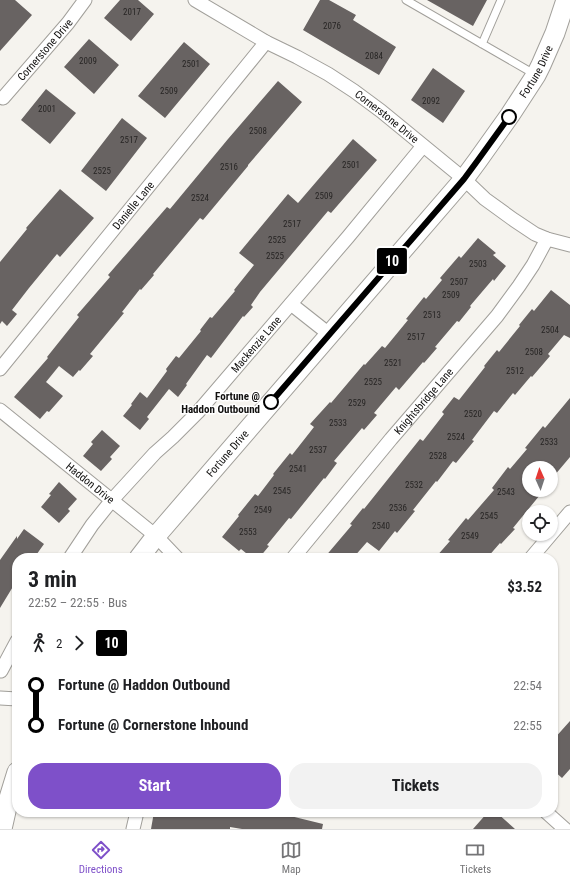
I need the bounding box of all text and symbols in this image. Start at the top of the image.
house number: 2017 [123,7,141,17]
street label: Cornerstone Drive [15,17,76,84]
house number: 2076 [323,21,341,31]
street label: Fortune Drive [517,43,556,100]
house number: 2084 [365,51,383,61]
house number: 2009 [79,56,97,66]
house number: 2501 [182,59,200,69]
house number: 2509 [160,86,178,96]
street label: Cornerstone Drive [352,88,421,146]
house number: 2092 [422,96,440,106]
house number: 2001 [38,104,56,114]
unlabelled marker [501,109,517,125]
house number: 2508 [249,126,267,136]
house number: 2517 [120,135,138,145]
house number: 2501 [342,160,360,170]
house number: 2516 [220,162,238,172]
house number: 2525 [93,166,111,176]
street label: Danielle Lane [110,179,157,232]
house number: 2509 [315,191,333,201]
house number: 2524 [191,193,209,203]
house number: 2517 [283,219,301,229]
house number: 2525 [268,235,286,245]
line badge: 10 [374,248,410,274]
house number: 2525 [266,251,284,261]
text: 10 [385,253,399,269]
house number: 2503 [469,259,487,269]
house number: 2507 [450,277,468,287]
house number: 2509 [442,290,460,300]
house number: 2513 [423,310,441,320]
street label: Mackenzie Lane [229,314,284,375]
house number: 2504 [541,325,559,335]
house number: 2517 [407,332,425,342]
house number: 2508 [525,347,543,357]
house number: 2521 [384,358,402,368]
street label: Knightsbridge Lane [392,366,456,438]
house number: 2512 [506,366,524,376]
house number: 2525 [364,377,382,387]
place label: Fortune @ Haddon Outbound [181,390,260,416]
marker: Fortune @ Haddon Outbound [263,394,279,410]
house number: 2529 [348,398,366,408]
house number: 2520 [464,409,482,419]
house number: 2533 [329,418,347,428]
street label: Fortune Drive [204,427,252,480]
house number: 2524 [447,432,465,442]
house number: 2533 [540,437,558,447]
house number: 2537 [309,445,327,455]
house number: 2528 [429,451,447,461]
street label: Haddon Drive [63,460,117,507]
north arrow [522,461,558,497]
map controls [522,461,558,541]
house number: 2541 [289,464,307,474]
house number: 2532 [405,480,423,490]
house number: 2545 [273,486,291,496]
house number: 2543 [497,487,515,497]
house number: 2536 [389,503,407,513]
house number: 2549 [254,505,272,515]
button: locate [522,505,558,541]
house number: 2545 [480,511,498,521]
house number: 2540 [372,521,390,531]
house number: 2553 [239,527,257,537]
house number: 2549 [461,531,479,541]
text: 3 min [28,567,77,592]
text: $3.52 [507,578,542,596]
text: 22:52 – 22:55 · Bus [28,595,127,610]
icon: walk [28,632,50,654]
icon: forward [68,632,90,654]
text: 10 [104,635,119,651]
text: 2 [56,636,62,651]
text: Fortune @ Haddon Outbound [58,676,230,694]
text: 22:54 [513,678,542,693]
text: Fortune @ Cornerstone Inbound [58,716,248,734]
text: 22:55 [513,718,542,733]
button: Start [28,763,281,809]
button: Tickets [289,763,542,809]
tab: Directions [79,839,123,876]
tab: Map [280,839,302,876]
tab: Tickets [460,839,491,876]

